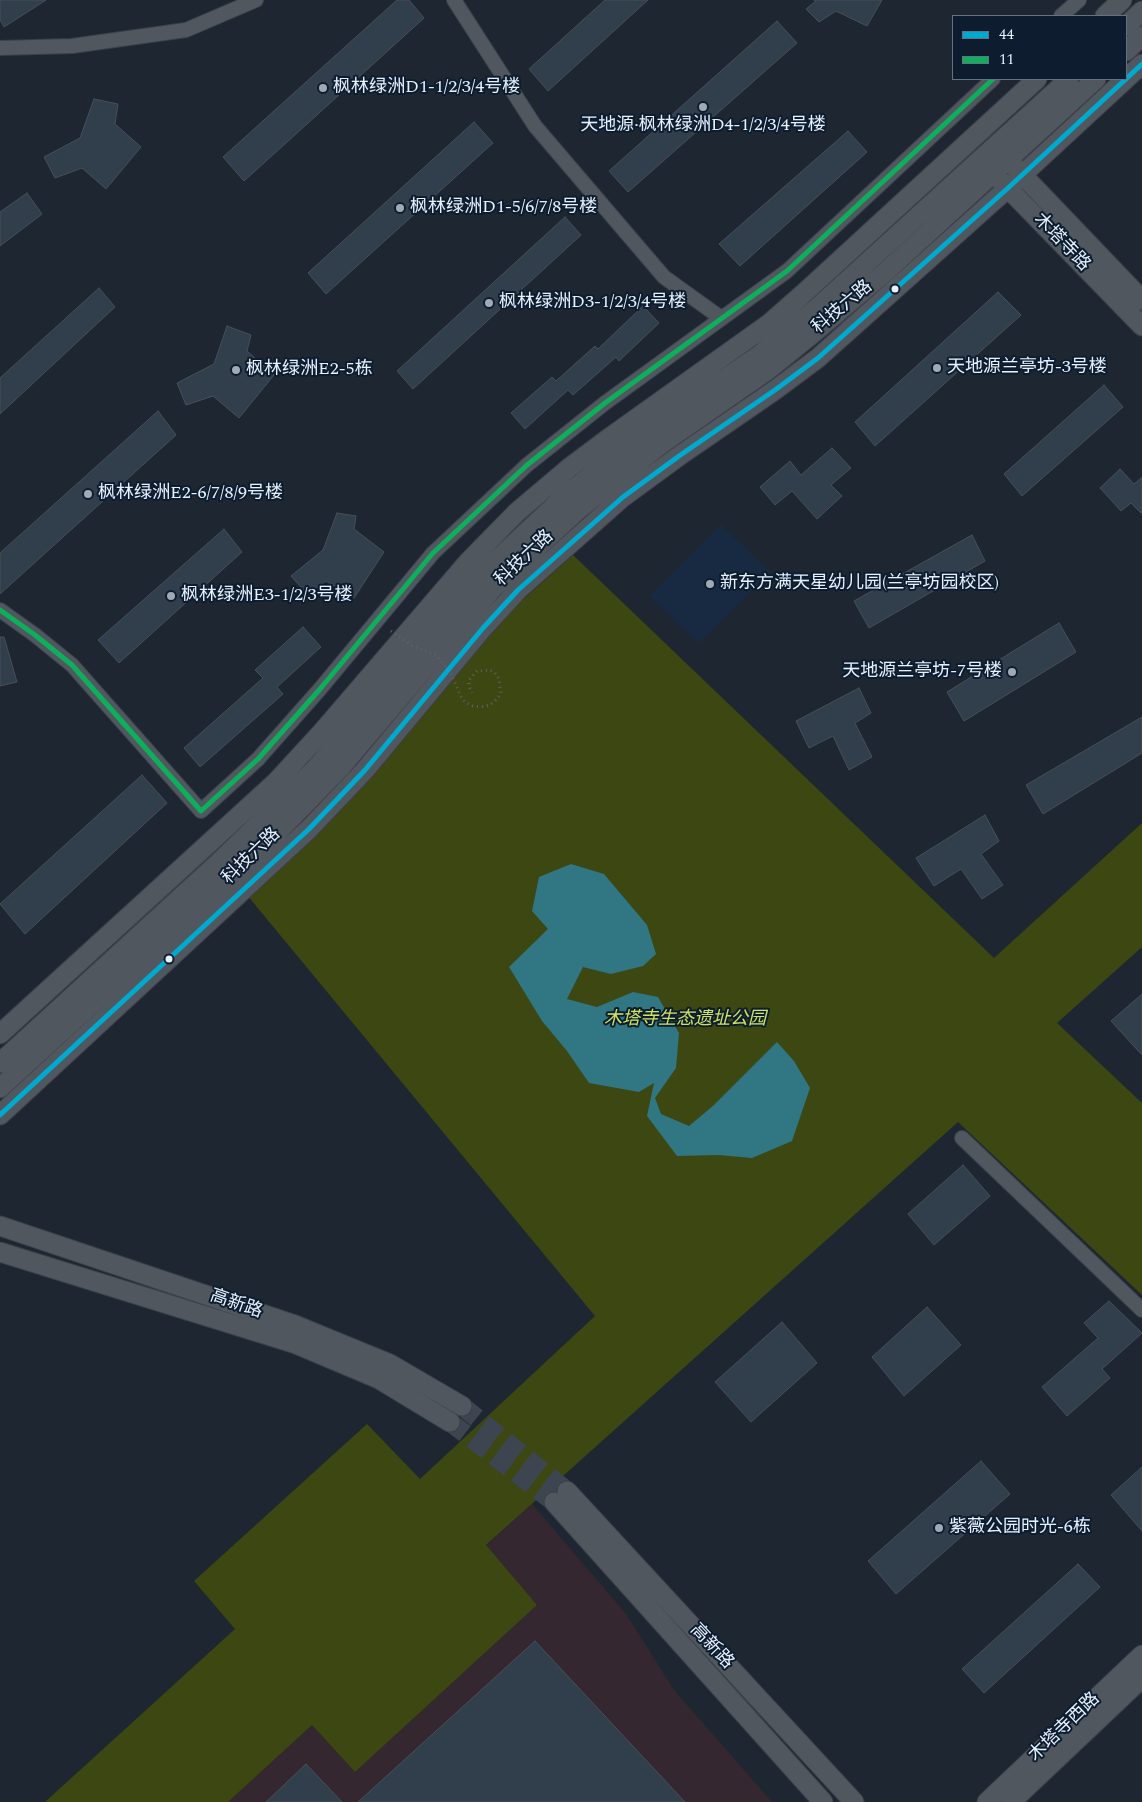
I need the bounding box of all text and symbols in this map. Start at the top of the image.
legend [952,15,1127,80]
text: 44 [999,23,1014,46]
text: 11 [999,48,1014,71]
place label: 枫林绿洲D1-1/2/3/4号楼 [333,77,520,99]
marker: 枫林绿洲D1-1/2/3/4号楼 [317,82,329,94]
marker: 天地源·枫林绿洲D4-1/2/3/4号楼 [697,101,709,113]
place label: 天地源·枫林绿洲D4-1/2/3/4号楼 [580,115,826,137]
place label: 枫林绿洲D1-5/6/7/8号楼 [410,197,597,219]
marker: 枫林绿洲D1-5/6/7/8号楼 [394,202,406,214]
street label: 木塔寺路 [1028,210,1094,276]
street label: 科技六路 [808,277,878,339]
unlabelled marker [890,284,900,294]
place label: 枫林绿洲D3-1/2/3/4号楼 [499,292,686,314]
marker: 枫林绿洲D3-1/2/3/4号楼 [483,297,495,309]
place label: 天地源兰亭坊-3号楼 [947,357,1107,379]
place label: 枫林绿洲E2-5栋 [246,359,372,381]
marker: 天地源兰亭坊-3号楼 [931,362,943,374]
marker: 枫林绿洲E2-5栋 [230,364,242,376]
place label: 枫林绿洲E2-6/7/8/9号楼 [98,483,283,505]
marker: 枫林绿洲E2-6/7/8/9号楼 [82,488,94,500]
street label: 科技六路 [491,527,559,591]
place label: 新东方满天星幼儿园(兰亭坊园校区) [720,573,999,595]
marker: 新东方满天星幼儿园(兰亭坊园校区) [704,578,716,590]
place label: 枫林绿洲E3-1/2/3号楼 [181,585,352,607]
marker: 枫林绿洲E3-1/2/3号楼 [165,590,177,602]
place label: 天地源兰亭坊-7号楼 [842,661,1002,683]
marker: 天地源兰亭坊-7号楼 [1006,666,1018,678]
street label: 科技六路 [219,824,285,890]
unlabelled marker [164,954,174,964]
park label: 木塔寺生态遗址公园 [604,1009,766,1031]
street label: 高新路 [207,1286,265,1324]
place label: 紫薇公园时光-6栋 [949,1517,1091,1539]
marker: 紫薇公园时光-6栋 [933,1522,945,1534]
street label: 高新路 [685,1620,737,1674]
street label: 木塔寺西路 [1025,1689,1105,1767]

